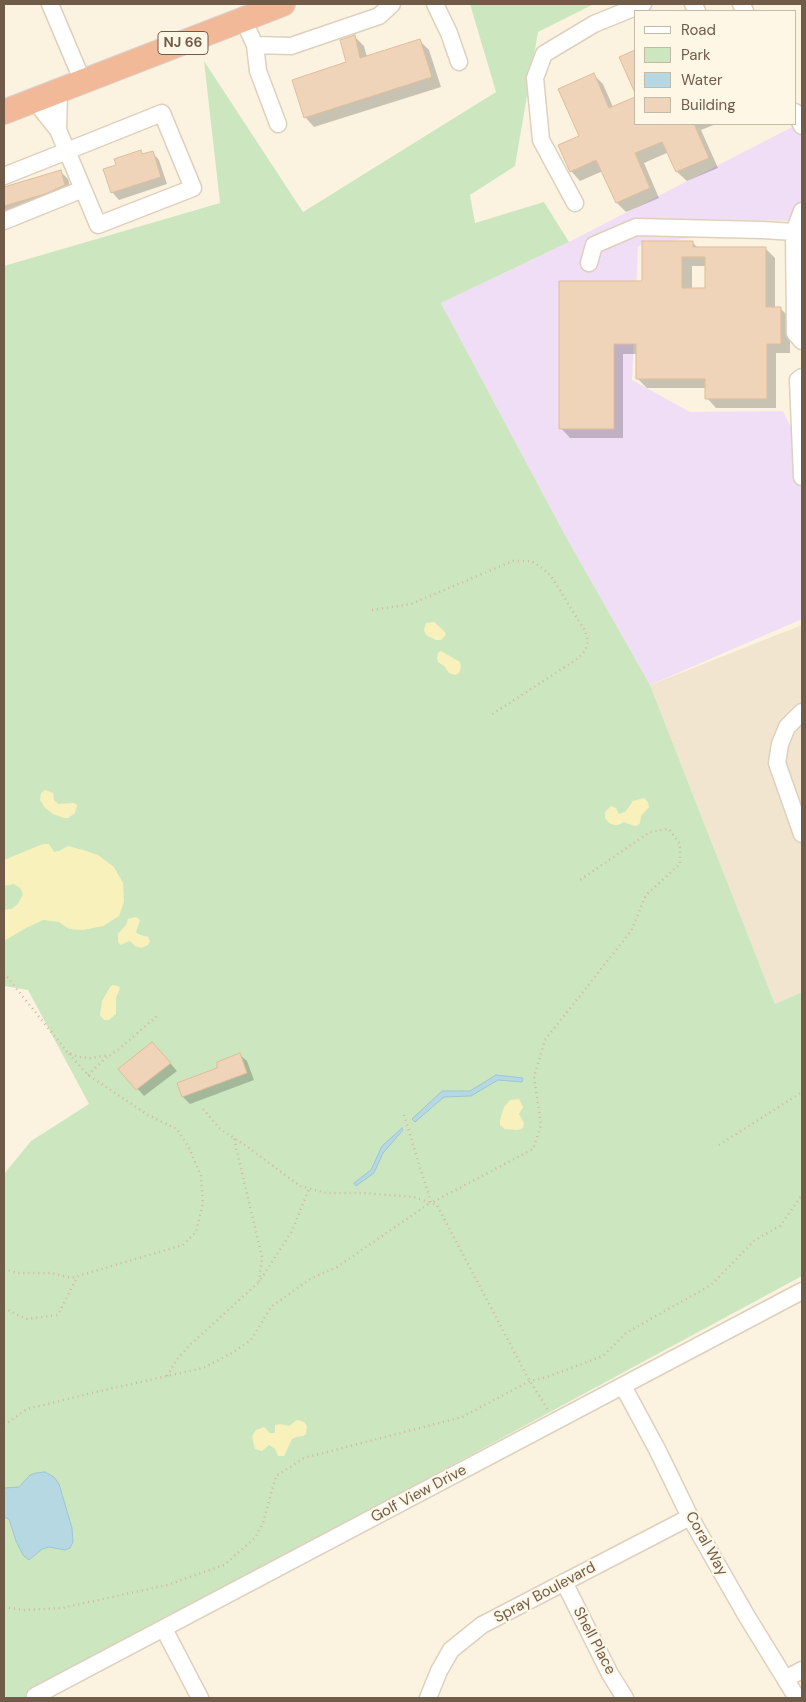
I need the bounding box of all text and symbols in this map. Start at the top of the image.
legend [634,10,796,125]
text: Road [681,20,716,40]
road number: NJ 66 [158,32,208,54]
text: Park [681,45,711,65]
text: Water [681,70,722,90]
text: Building [681,95,736,115]
street label: Golf View Drive [368,1461,470,1527]
street label: Coral Way [681,1509,731,1579]
street label: Spray Boulevard [491,1559,599,1627]
street label: Shell Place [569,1604,619,1678]

